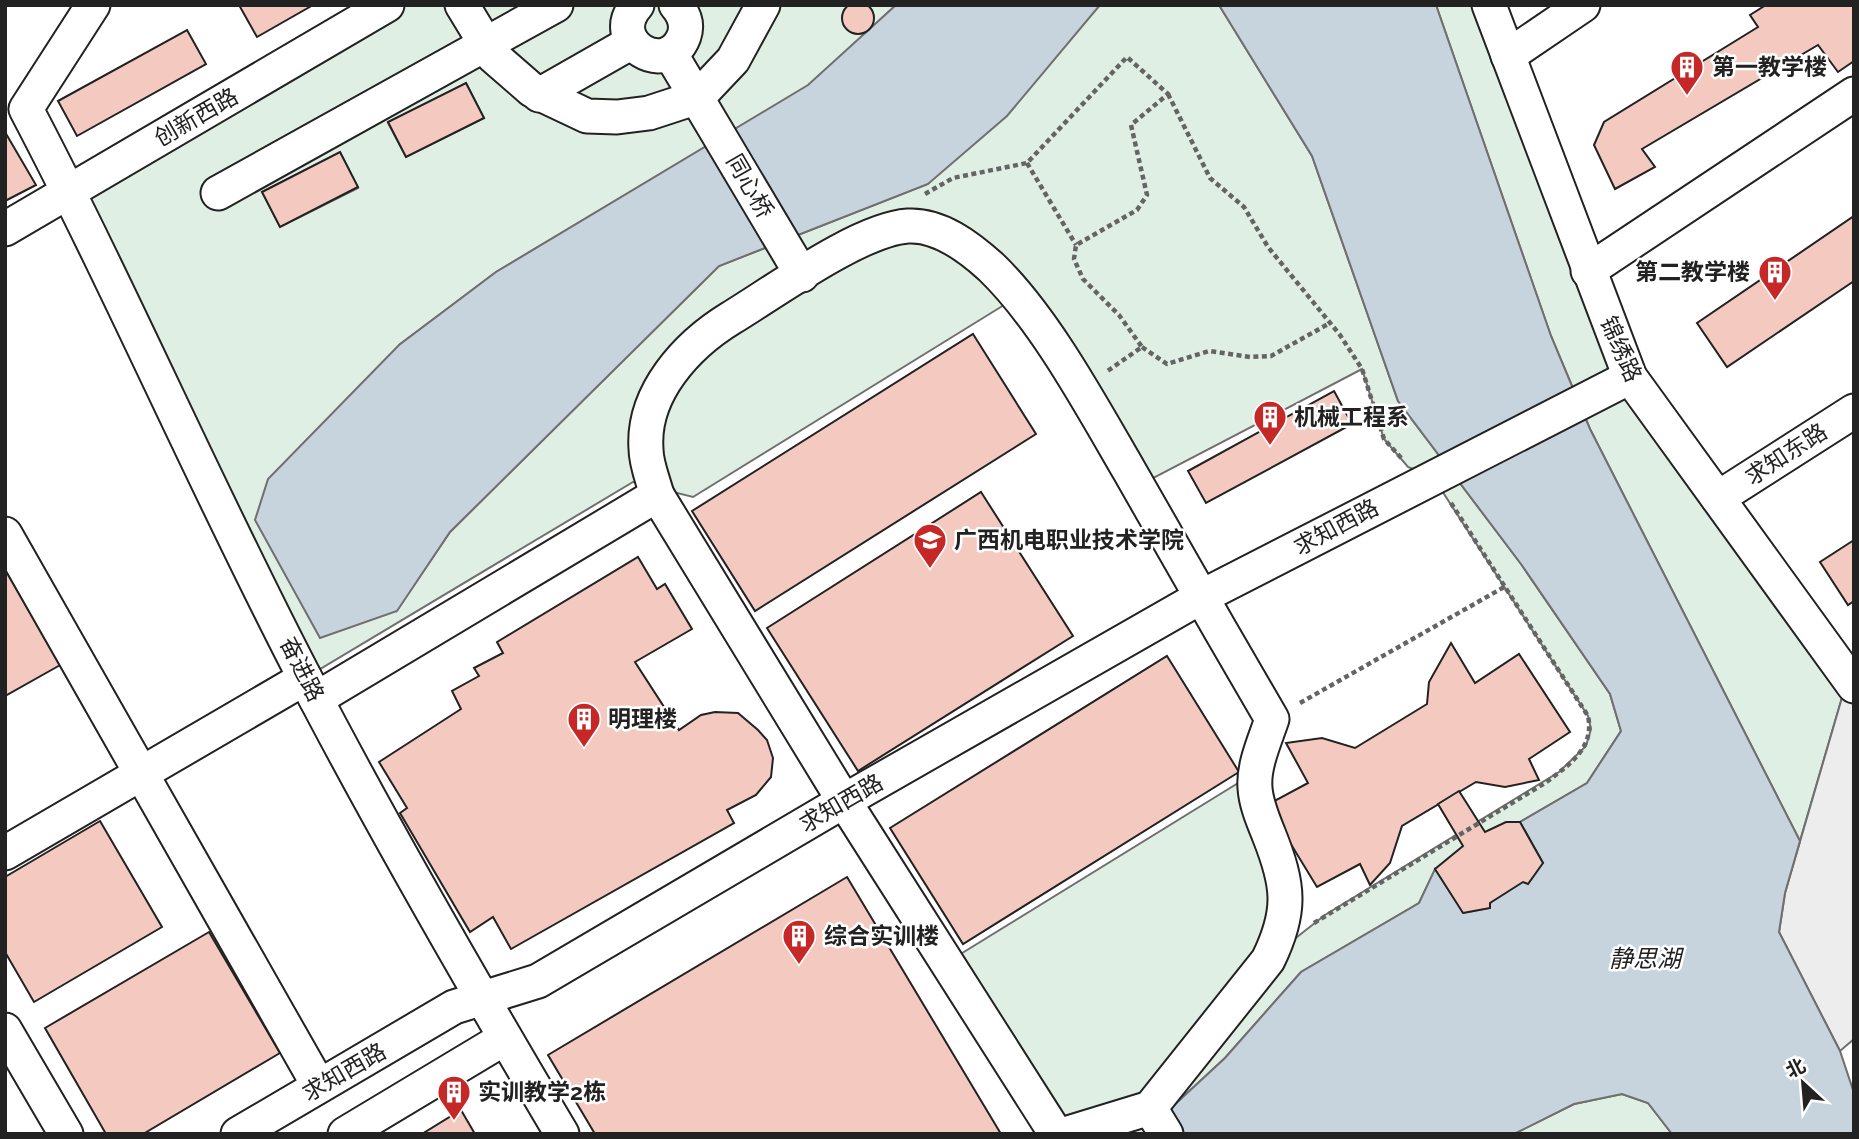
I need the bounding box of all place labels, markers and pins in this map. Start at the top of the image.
building icon: 第一教学楼 [1668,48,1706,97]
place label: 第一教学楼 [1712,53,1827,80]
building icon: 第二教学楼 [1756,253,1794,302]
place label: 第二教学楼 [1635,258,1750,285]
building icon: 机械工程系 [1251,398,1289,447]
place label: 机械工程系 [1294,403,1409,430]
school or university icon: 广西机电职业技术学院 [911,521,949,570]
place label: 广西机电职业技术学院 [954,526,1184,553]
building icon: 明理楼 [565,700,603,749]
place label: 明理楼 [608,705,677,732]
building icon: 综合实训楼 [780,917,818,966]
place label: 综合实训楼 [824,922,939,949]
building icon: 实训教学2栋 [435,1073,473,1122]
place label: 实训教学2栋 [478,1078,606,1105]

